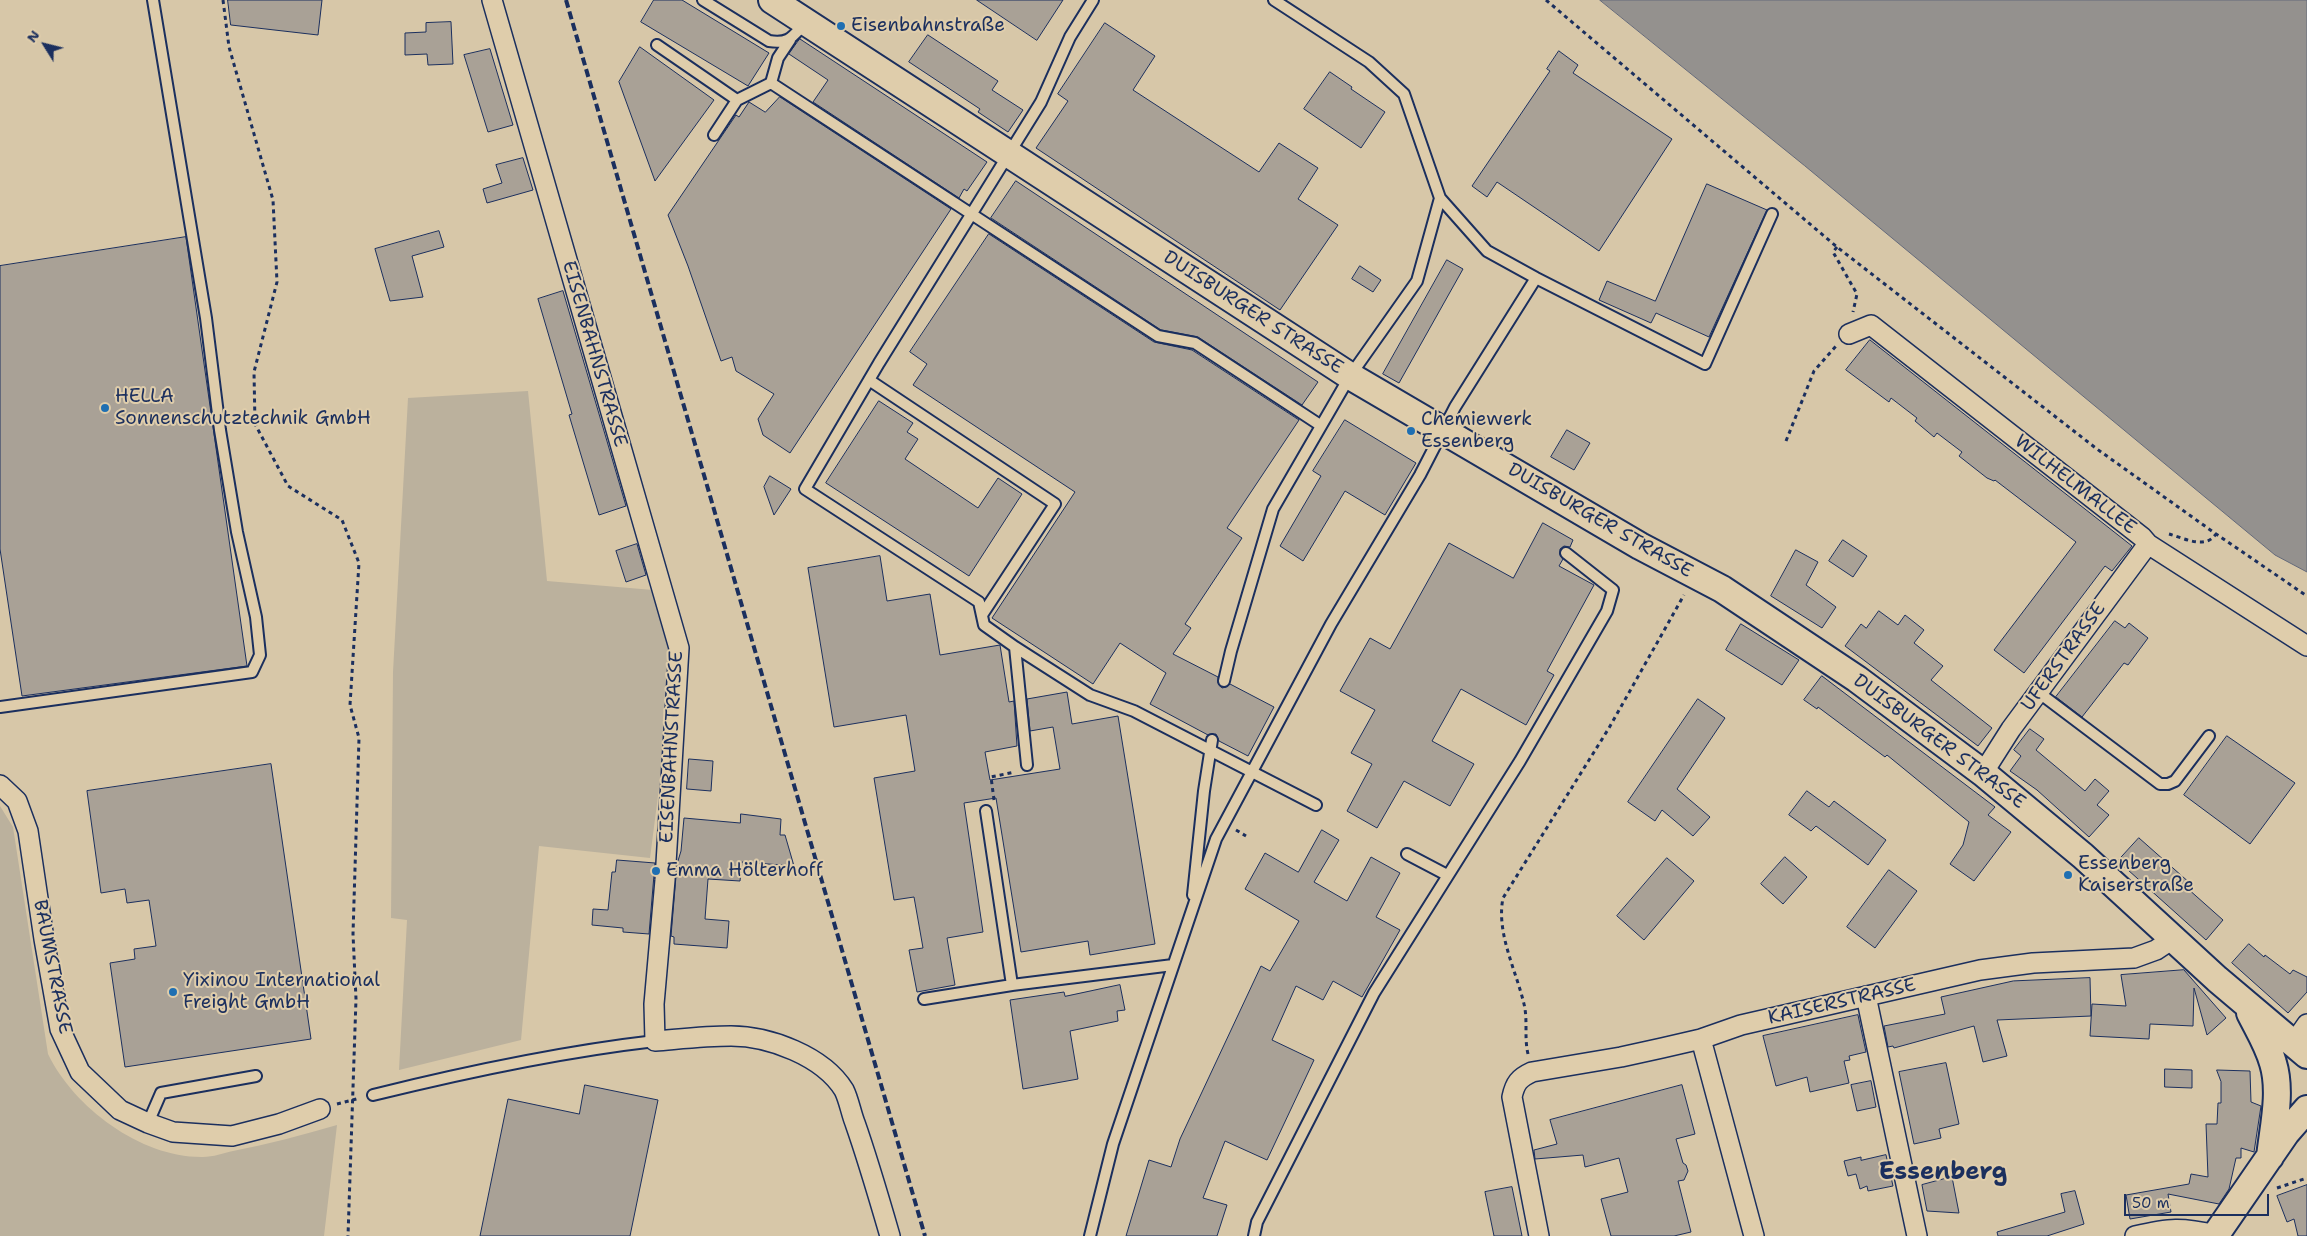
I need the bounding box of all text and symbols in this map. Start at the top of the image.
place label: Eisenbahnstraße [851,15,1005,37]
north arrow [20,20,70,70]
marker: Eisenbahnstraße [835,20,847,32]
text: N [22,26,43,46]
street label: DUISBURGER STRASSE [1159,246,1347,380]
street label: EISENBAHNSTRASSE [556,258,632,450]
place label: HELLA Sonnenschutztechnik GmbH [115,386,371,430]
marker: HELLA Sonnenschutztechnik GmbH [99,402,111,414]
place label: Chemiewerk Essenberg [1421,409,1532,453]
marker: Chemiewerk Essenberg [1405,425,1417,437]
street label: WILHELMALLEE [2010,430,2140,540]
street label: DUISBURGER STRASSE [1503,459,1697,583]
street label: UFERSTRASSE [2017,598,2111,716]
street label: EISENBAHNSTRASSE [656,650,688,844]
street label: DUISBURGER STRASSE [1848,670,2030,814]
place label: Essenberg Kaiserstraße [2078,853,2194,897]
place label: Emma Hölterhoff [666,860,823,882]
marker: Emma Hölterhoff [650,865,662,877]
marker: Essenberg Kaiserstraße [2062,869,2074,881]
street label: BAUMSTRASSE [28,898,76,1036]
place label: Yixinou International Freight GmbH [183,970,380,1014]
street label: KAISERSTRASSE [1766,974,1918,1030]
marker: Yixinou International Freight GmbH [167,986,179,998]
district label: Essenberg [1879,1159,2007,1187]
scale bar [2127,1184,2272,1216]
text: 50 m [2132,1193,2170,1213]

